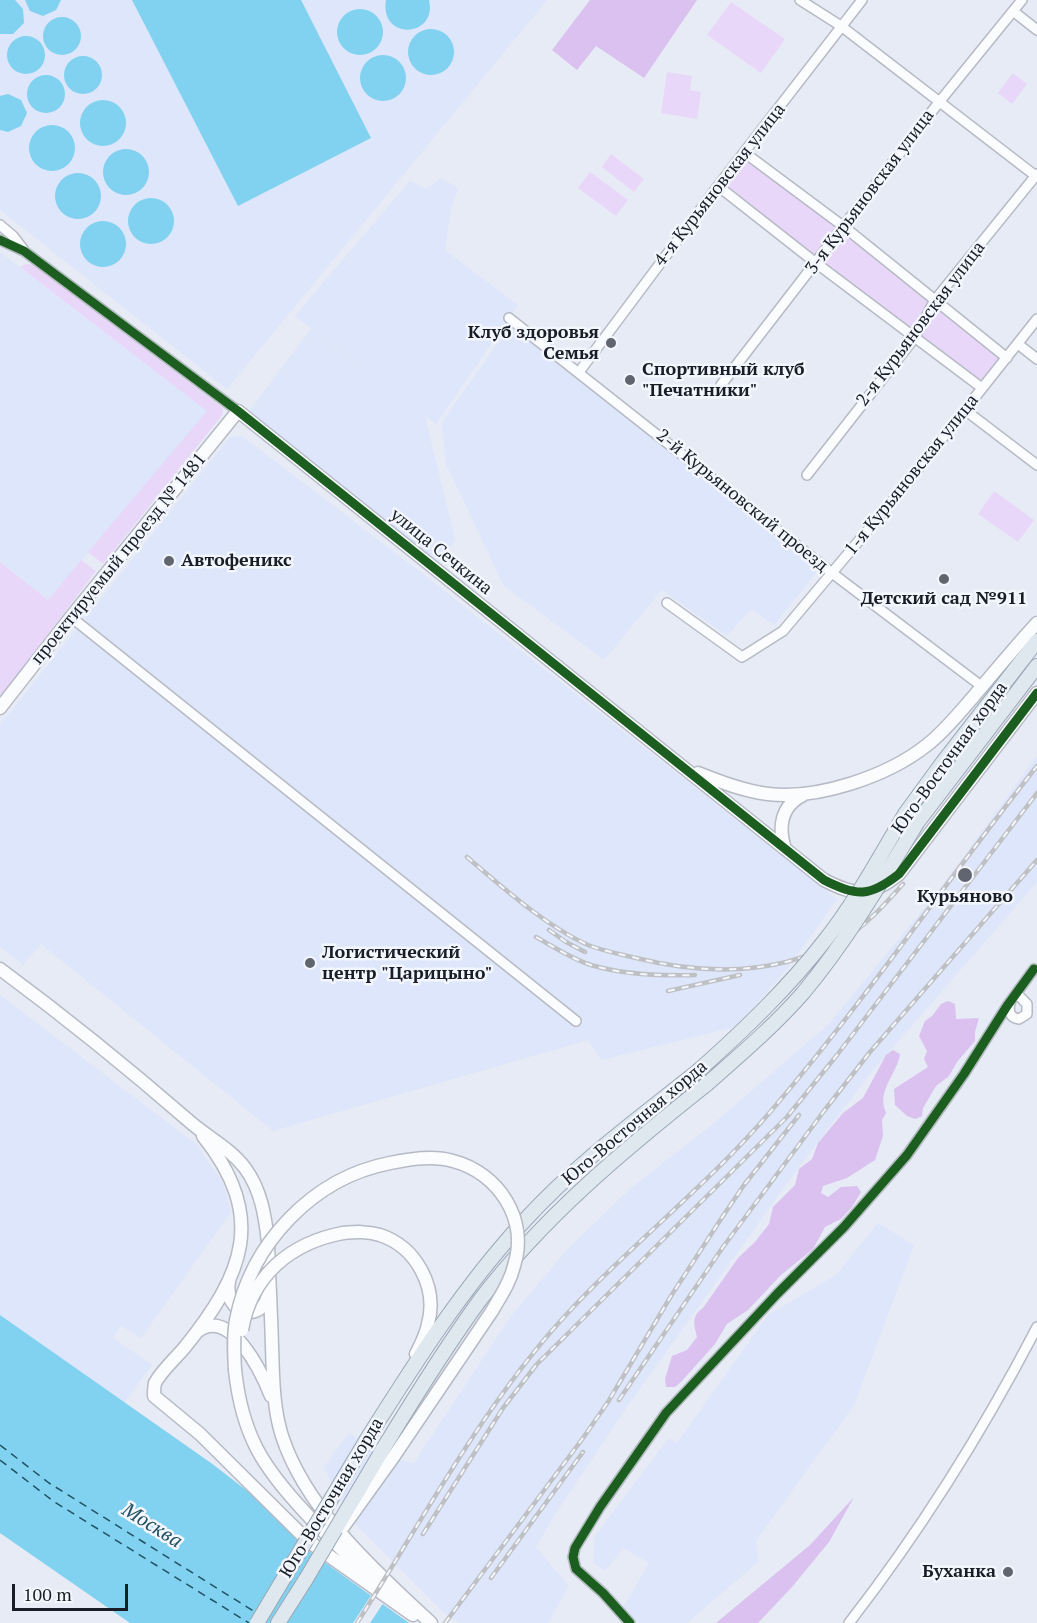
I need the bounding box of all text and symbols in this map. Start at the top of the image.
street label: 4-я Курьяновская улица [650,99,790,271]
street label: 3-я Курьяновская улица [801,105,939,279]
street label: 2-я Курьяновская улица [852,237,990,411]
place label: Клуб здоровья Семья [468,322,599,364]
marker: Клуб здоровья Семья [604,336,618,350]
place label: Спортивный клуб "Печатники" [642,359,804,401]
marker: Спортивный клуб "Печатники" [623,373,637,387]
street label: 1-я Курьяновская улица [841,390,983,560]
street label: 2-й Курьяновский проезд [652,425,832,577]
street label: проектируемый проезд № 1481 [27,449,211,669]
street label: улица Сечкина [386,504,496,600]
place label: Автофеникс [181,550,292,572]
marker: Автофеникс [162,554,176,568]
marker: Детский сад №911 [937,572,951,586]
place label: Детский сад №911 [861,588,1027,610]
street label: Юго-Восточная хорда [888,678,1012,838]
marker: Курьяново [956,866,974,884]
place label: Курьяново [917,886,1013,908]
place label: Логистический центр "Царицыно" [322,942,492,984]
marker: Логистический центр "Царицыно" [303,956,317,970]
street label: Юго-Восточная хорда [558,1056,712,1190]
street label: Юго-Восточная хорда [276,1414,388,1582]
water label: Москва [118,1498,186,1554]
place label: Буханка [922,1561,996,1583]
marker: Буханка [1001,1565,1015,1579]
scale bar [15,1572,130,1610]
text: 100 m [23,1582,72,1606]

